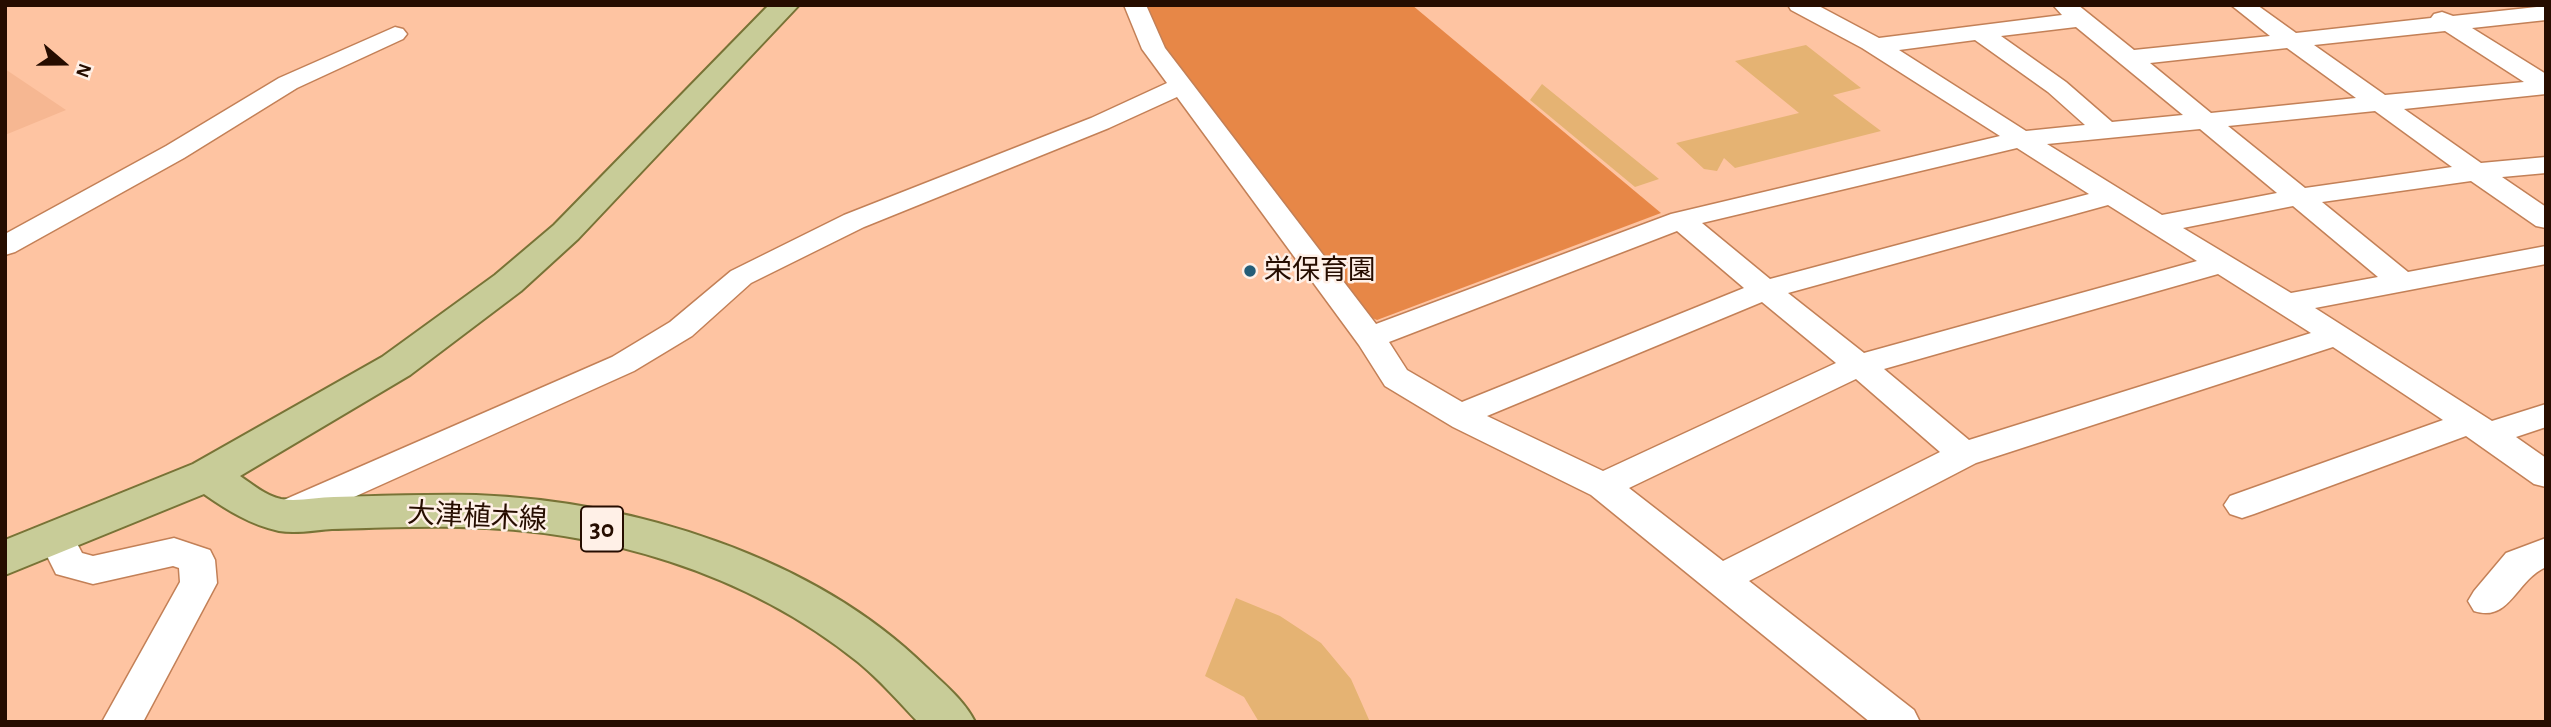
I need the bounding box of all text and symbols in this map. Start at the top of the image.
north arrow [28,28,98,98]
text: N [72,61,94,80]
place label: 栄保育園 [1264,254,1376,288]
marker: 栄保育園 [1242,263,1258,279]
street label: 大津植木線 [406,497,548,537]
road number: 30 [581,506,623,552]

